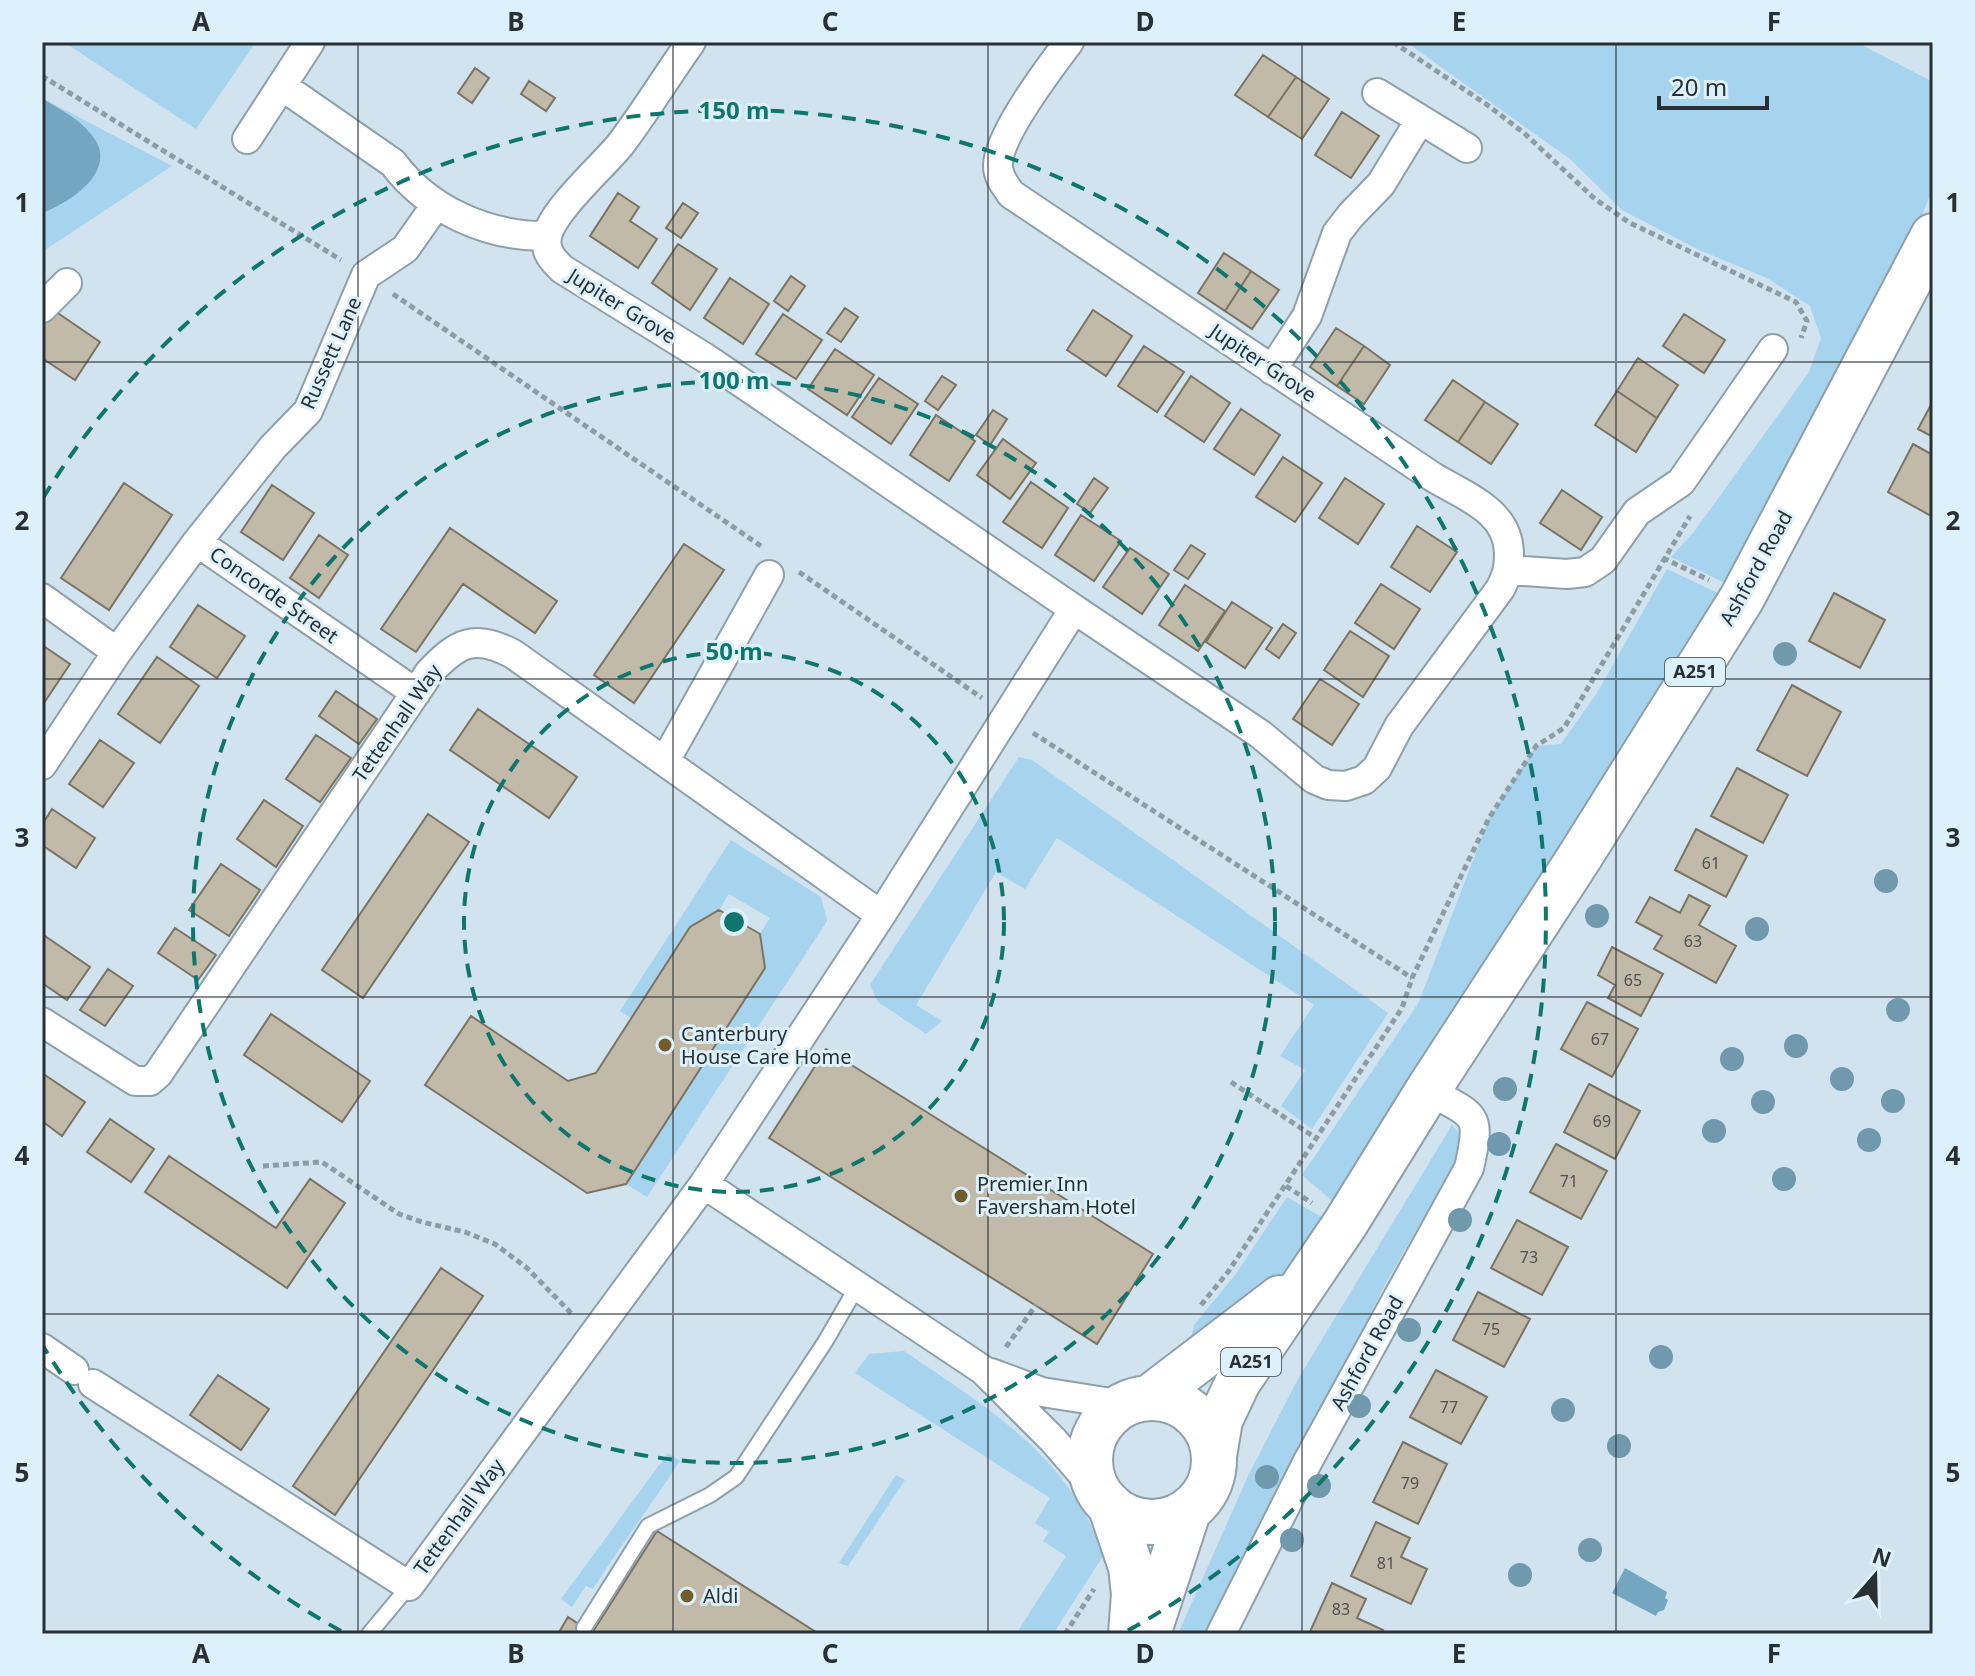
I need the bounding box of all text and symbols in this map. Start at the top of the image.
text: A [192,3,210,39]
text: B [507,3,525,39]
text: C [822,3,838,39]
text: D [1135,3,1155,39]
text: E [1452,3,1466,39]
text: F [1767,3,1781,39]
scale bar [1659,60,1767,110]
text: 20 m [1671,70,1727,103]
text: 150 m [699,93,769,126]
text: 1 [15,184,29,220]
text: 1 [1946,184,1960,220]
street label: Jupiter Grove [561,261,681,350]
street label: Russett Lane [294,292,367,413]
street label: Jupiter Grove [1203,316,1322,408]
text: 100 m [699,363,769,396]
text: 2 [15,502,30,538]
text: 2 [1946,502,1961,538]
street label: Ashford Road [1713,506,1798,630]
street label: Concorde Street [205,540,344,649]
text: 50 m [705,634,763,667]
street label: Tettenhall Way [346,658,448,787]
road number: A251 [1665,658,1725,686]
text: 3 [15,819,29,855]
text: 3 [1946,819,1960,855]
house number: 61 [1702,852,1720,874]
centre of rings [720,908,748,936]
house number: 63 [1684,930,1702,952]
house number: 65 [1624,969,1642,991]
place label: Canterbury House Care Home [681,1020,851,1070]
house number: 67 [1591,1028,1609,1050]
marker: Canterbury House Care Home [656,1036,674,1054]
house number: 69 [1593,1110,1611,1132]
text: 4 [15,1137,30,1173]
text: 4 [1946,1137,1961,1173]
place label: Premier Inn Faversham Hotel [977,1170,1136,1220]
house number: 71 [1560,1170,1578,1192]
marker: Premier Inn Faversham Hotel [952,1187,970,1205]
house number: 73 [1520,1246,1538,1268]
street label: Ashford Road [1324,1291,1409,1415]
house number: 75 [1482,1318,1500,1340]
road number: A251 [1221,1348,1281,1376]
house number: 77 [1440,1396,1458,1418]
street label: Tettenhall Way [407,1452,510,1580]
text: 5 [15,1454,29,1490]
text: 5 [1946,1454,1960,1490]
house number: 79 [1401,1472,1419,1494]
north arrow [1835,1536,1915,1616]
text: N [1869,1539,1896,1573]
house number: 81 [1377,1552,1395,1574]
place label: Aldi [703,1582,738,1609]
marker: Aldi [678,1587,696,1605]
house number: 83 [1332,1598,1350,1620]
text: A [192,1635,210,1671]
text: B [507,1635,525,1671]
text: C [822,1635,838,1671]
text: D [1135,1635,1155,1671]
text: E [1452,1635,1466,1671]
text: F [1767,1635,1781,1671]

